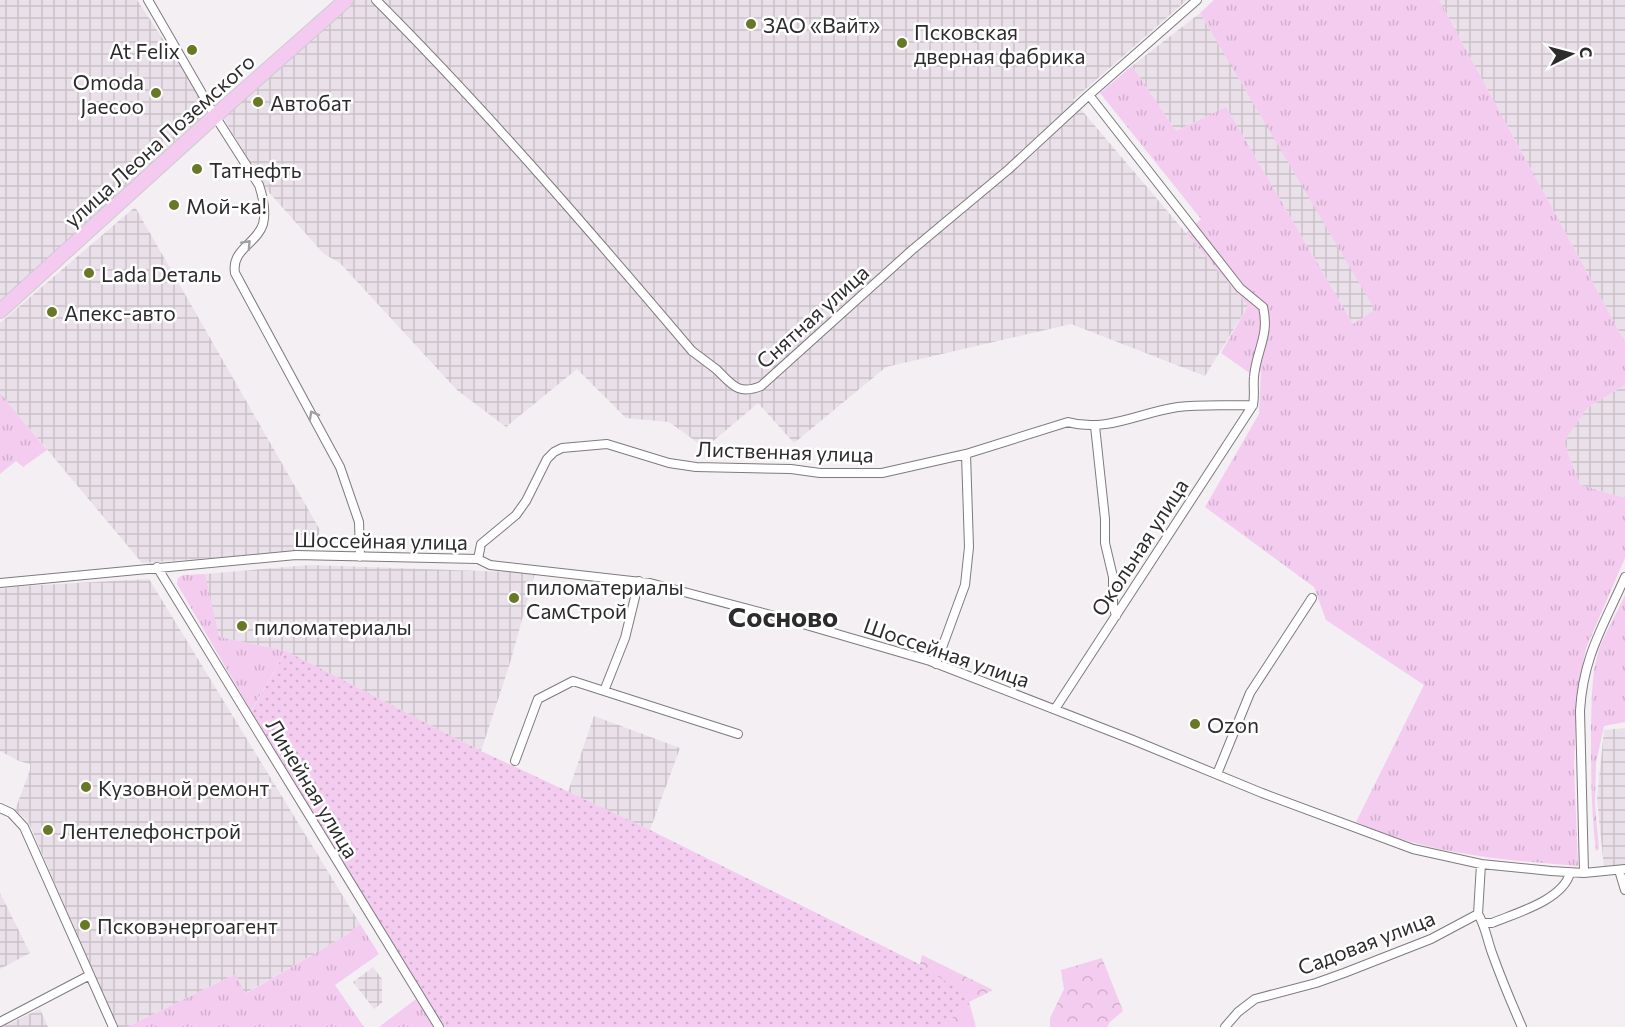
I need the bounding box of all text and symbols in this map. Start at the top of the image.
place label: ЗАО «Вайт» [763,12,880,37]
marker: ЗАО «Вайт» [744,17,758,31]
place label: Псковская дверная фабрика [914,19,1085,68]
north arrow [1541,24,1601,84]
marker: Псковская дверная фабрика [895,36,909,50]
place label: At Felix [109,38,180,63]
marker: At Felix [185,43,199,57]
text: С [1576,46,1596,59]
street label: улица Леона Поземского [59,48,259,232]
place label: Omoda Jaecoo [73,69,144,118]
marker: Omoda Jaecoo [149,86,163,100]
place label: Автобат [270,90,352,115]
marker: Автобат [251,95,265,109]
place label: Татнефть [209,157,302,182]
marker: Татнефть [190,162,204,176]
place label: Мой-ка! [186,193,267,218]
marker: Мой-ка! [167,198,181,212]
one-way arrow [240,241,251,251]
street label: Снятная улица [751,259,873,373]
place label: Lada Dеталь [101,261,222,286]
marker: Lada Dеталь [82,266,96,280]
place label: Апекс-авто [64,300,176,325]
marker: Апекс-авто [45,305,59,319]
one-way arrow [309,411,320,421]
street label: Лиственная улица [696,435,874,467]
street label: Окольная улица [1085,474,1193,620]
street label: Шоссейная улица [294,526,468,554]
place label: пиломатериалы СамСтрой [526,574,684,623]
marker: пиломатериалы СамСтрой [507,591,521,605]
district label: Сосново [728,600,838,633]
street label: Шоссейная улица [861,612,1033,692]
place label: пиломатериалы [254,614,412,639]
marker: пиломатериалы [235,619,249,633]
place label: Ozon [1207,712,1259,737]
street label: Линейная улица [262,714,364,862]
marker: Ozon [1188,717,1202,731]
place label: Кузовной ремонт [98,775,269,800]
marker: Кузовной ремонт [79,780,93,794]
place label: Лентелефонстрой [60,818,241,843]
marker: Лентелефонстрой [41,823,55,837]
street label: Садовая улица [1294,904,1438,980]
place label: Псковэнергоагент [97,913,278,938]
marker: Псковэнергоагент [78,918,92,932]

